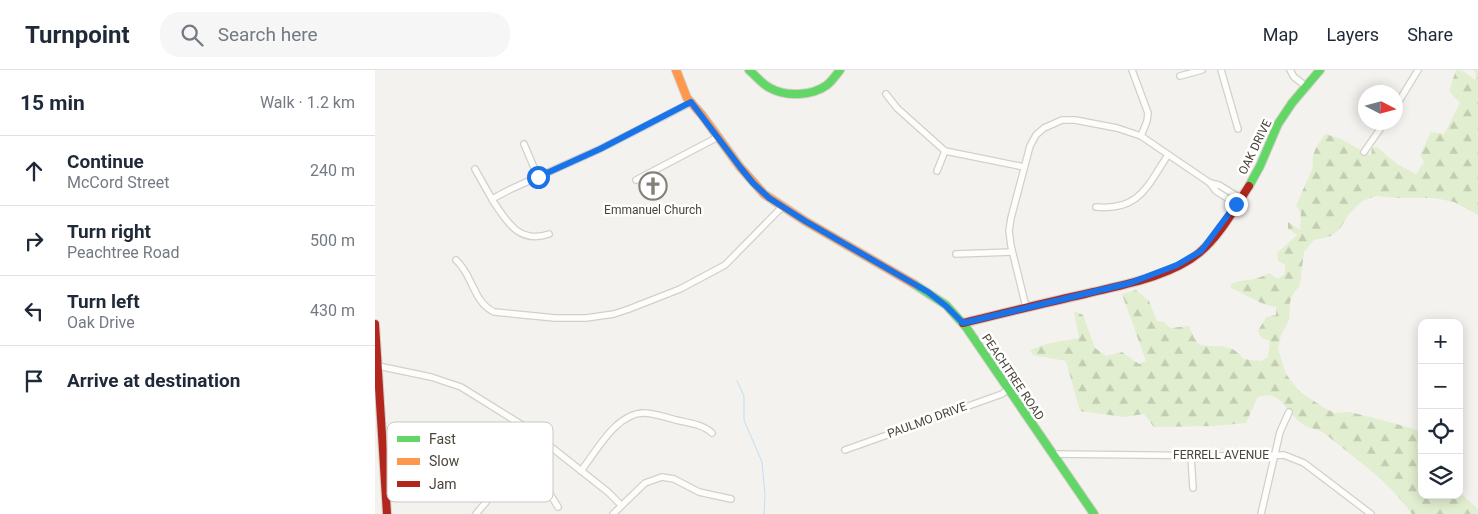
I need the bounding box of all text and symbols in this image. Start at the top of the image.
search box [160,12,510,57]
text: Turnpoint [25,21,130,49]
icon: search [178,21,206,49]
text: Search here [218,23,318,46]
text: Map [1263,24,1298,45]
text: Layers [1326,24,1379,45]
text: Share [1407,24,1453,45]
north arrow [1358,85,1403,130]
text: 15 min [20,91,85,115]
text: Walk · 1.2 km [260,93,355,112]
street label: OAK DRIVE [1236,117,1274,177]
text: Continue [67,150,144,173]
icon: ahead [20,157,48,185]
text: 240 m [310,161,355,180]
route start [527,166,550,189]
church icon: Emmanuel Church [638,171,668,201]
text: McCord Street [67,173,169,192]
route end [1225,193,1248,216]
place label: Emmanuel Church [604,203,702,217]
text: Turn right [67,220,151,243]
icon: right [20,227,48,255]
text: 500 m [310,231,355,250]
text: Peachtree Road [67,243,180,262]
text: Turn left [67,290,140,313]
icon: left [20,297,48,325]
text: 430 m [310,301,355,320]
text: Oak Drive [67,313,135,332]
map controls [1418,319,1463,499]
button: + [1418,319,1463,364]
street label: PEACHTREE ROAD [979,331,1047,423]
button: − [1418,364,1463,409]
icon: arrive [20,367,48,395]
text: Arrive at destination [67,369,240,392]
street label: PAULMO DRIVE [885,399,969,441]
button: locate [1418,409,1463,454]
legend [387,422,553,502]
text: Fast [429,431,456,447]
street label: FERRELL AVENUE [1173,448,1269,462]
text: Slow [429,453,460,469]
button: layers [1418,454,1463,499]
text: Jam [429,476,457,492]

